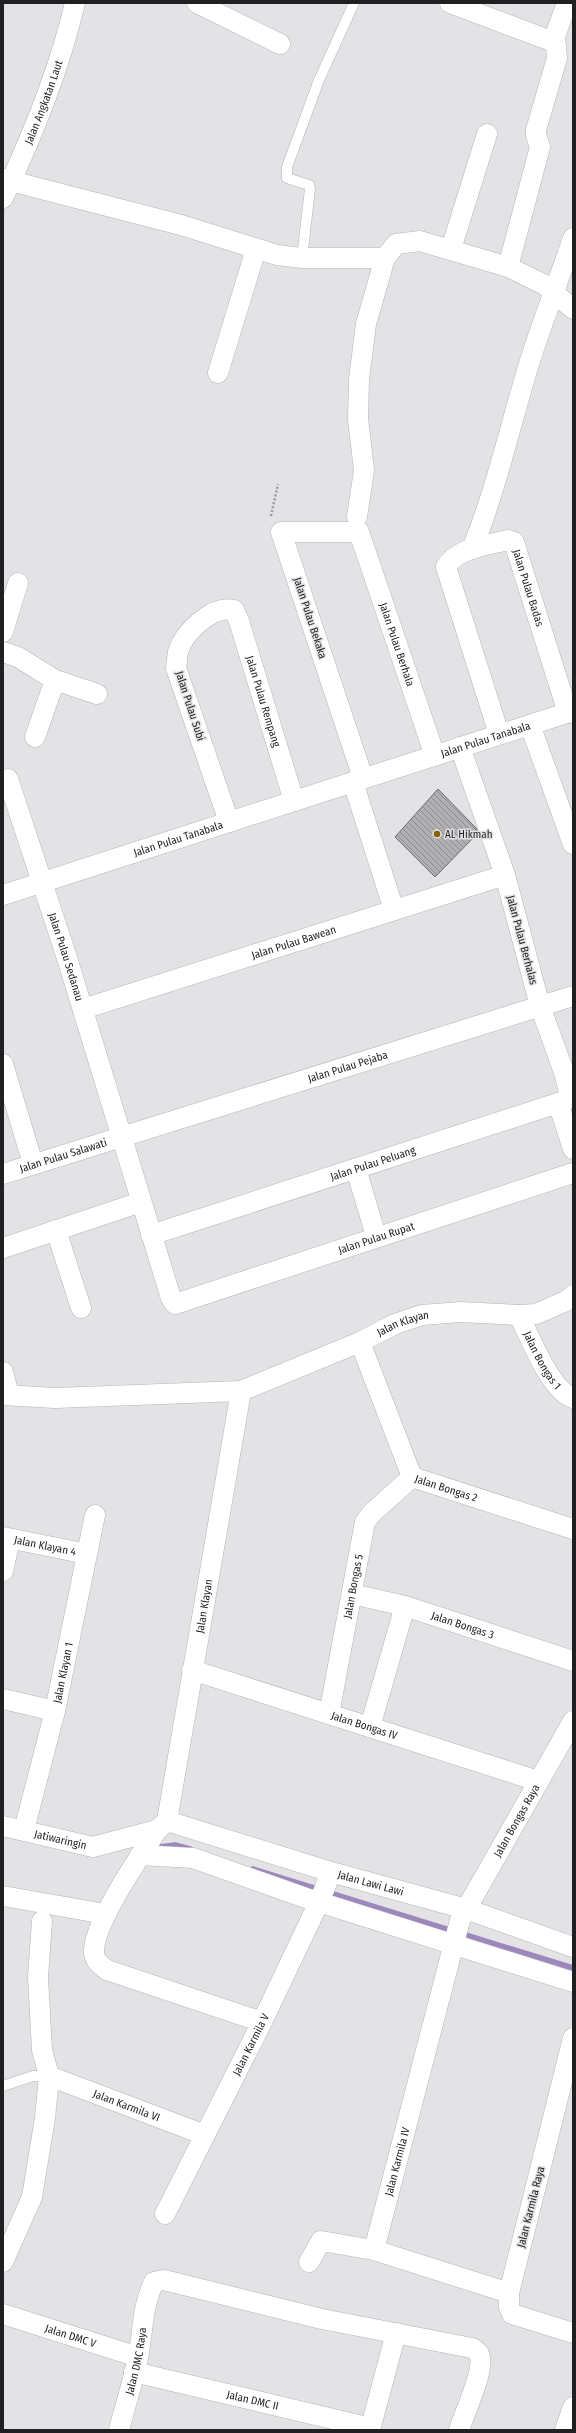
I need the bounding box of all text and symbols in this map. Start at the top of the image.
street label: Jalan Angkatan Laut [22,58,65,146]
street label: Jalan Pulau Badas [510,548,547,628]
street label: Jalan Pulau Bekaka [291,576,329,660]
street label: Jalan Pulau Berhala [377,601,417,688]
street label: Jalan Pulau Rempang [243,654,284,749]
street label: Jalan Pulau Subi [173,669,207,743]
street label: Jalan Pulau Tanabala [439,719,532,760]
street label: Jalan Pulau Tanabala [132,818,224,859]
place label: AL Hikmah [445,828,492,841]
marker: AL Hikmah [432,829,442,839]
street label: Jalan Pulau Berhalas [504,894,540,986]
street label: Jalan Pulau Sedanau [46,911,86,1002]
street label: Jalan Pulau Bawean [250,923,338,962]
street label: Jalan Pulau Pejaba [306,1048,389,1085]
street label: Jalan Pulau Salawati [18,1135,109,1175]
street label: Jalan Pulau Peluang [328,1143,418,1183]
street label: Jalan Pulau Rupat [336,1219,416,1256]
street label: Jalan Klayan [375,1308,429,1339]
street label: Jalan Bongas 1 [521,1329,564,1392]
street label: Jalan Bongas 2 [413,1472,479,1504]
street label: Jalan Klayan 4 [13,1533,78,1558]
street label: Jalan Bongas 5 [341,1553,365,1619]
street label: Jalan Klayan [193,1578,215,1634]
street label: Jalan Bongas 3 [430,1609,496,1641]
street label: Jalan Klayan 1 [50,1641,75,1704]
street label: Jalan Bongas IV [330,1709,399,1742]
street label: Jalan Bongas Raya [491,1782,542,1859]
street label: Jatiwaringin [33,1827,88,1852]
street label: Jalan Lawi Lawi [336,1868,405,1898]
street label: Jalan Karmila V [230,2011,272,2078]
street label: Jalan Karmila VI [91,2087,162,2124]
street label: Jalan Karmila IV [382,2125,412,2197]
street label: Jalan Karmila Raya [515,2165,547,2249]
street label: Jalan DMC V [44,2321,98,2350]
street label: Jalan DMC Raya [122,2327,149,2396]
street label: Jalan DMC II [225,2388,280,2412]

